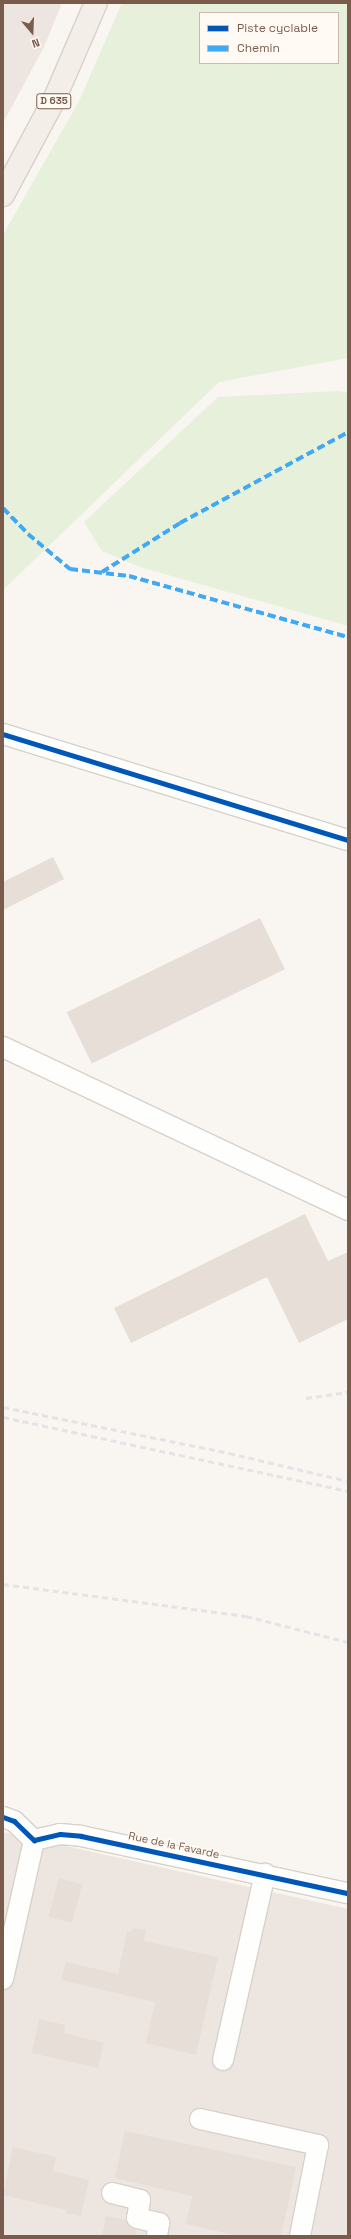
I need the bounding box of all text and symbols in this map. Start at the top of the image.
north arrow [12,12,52,52]
legend [199,12,339,64]
text: Piste cyclable [237,20,318,36]
text: N [30,36,42,51]
text: Chemin [237,40,280,56]
road number: D 635 [36,93,72,109]
street label: Rue de la Favarde [127,1829,221,1861]

